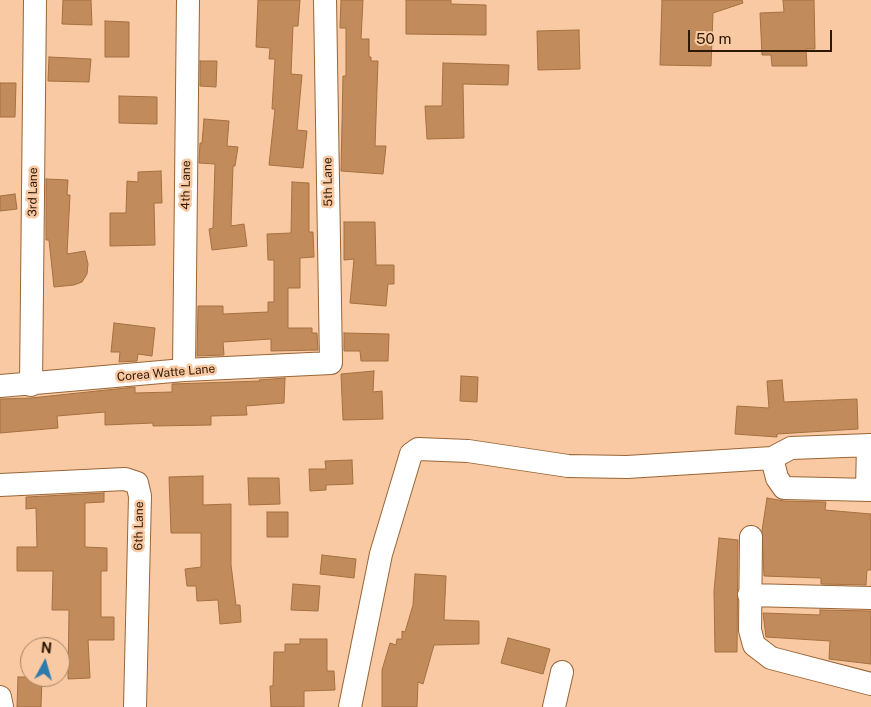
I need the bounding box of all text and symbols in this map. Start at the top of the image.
scale bar [691,20,835,52]
text: 50 m [696,30,731,47]
street label: 5th Lane [320,157,336,207]
street label: 4th Lane [178,160,194,210]
street label: 3rd Lane [25,167,41,217]
street label: Corea Watte Lane [116,362,216,384]
street label: 6th Lane [131,501,147,551]
north arrow [20,637,70,687]
text: N [40,640,53,657]

